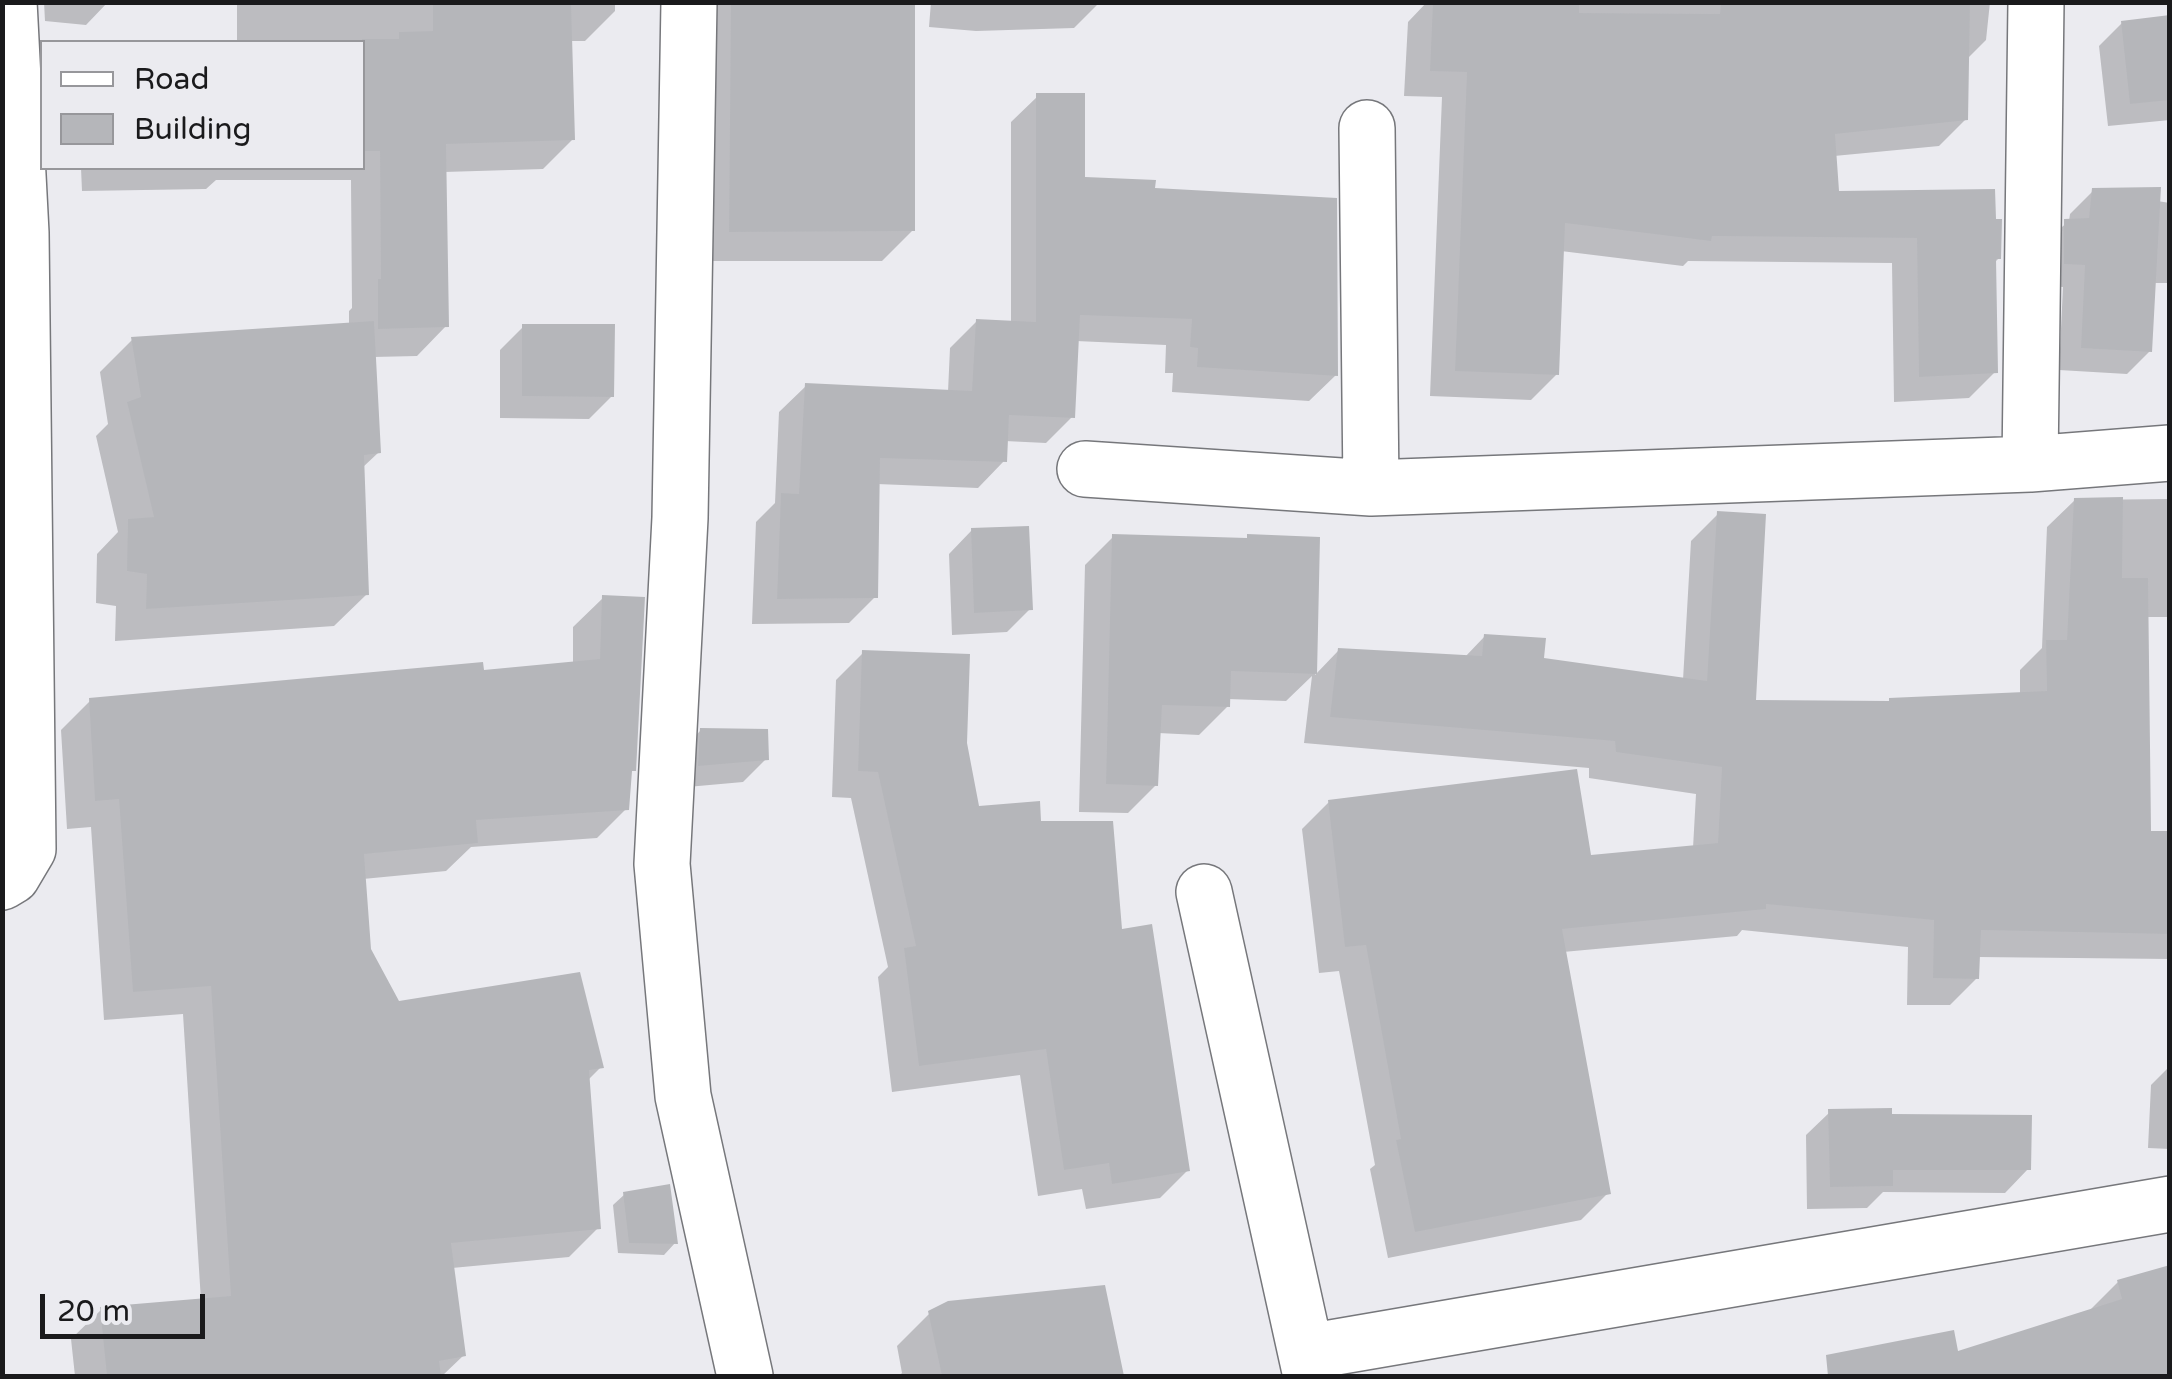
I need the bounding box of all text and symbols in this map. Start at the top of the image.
legend [40,40,365,170]
text: Road [134,61,209,98]
text: Building [134,111,251,148]
scale bar [45,1274,210,1336]
text: 20 m [57,1293,130,1330]

